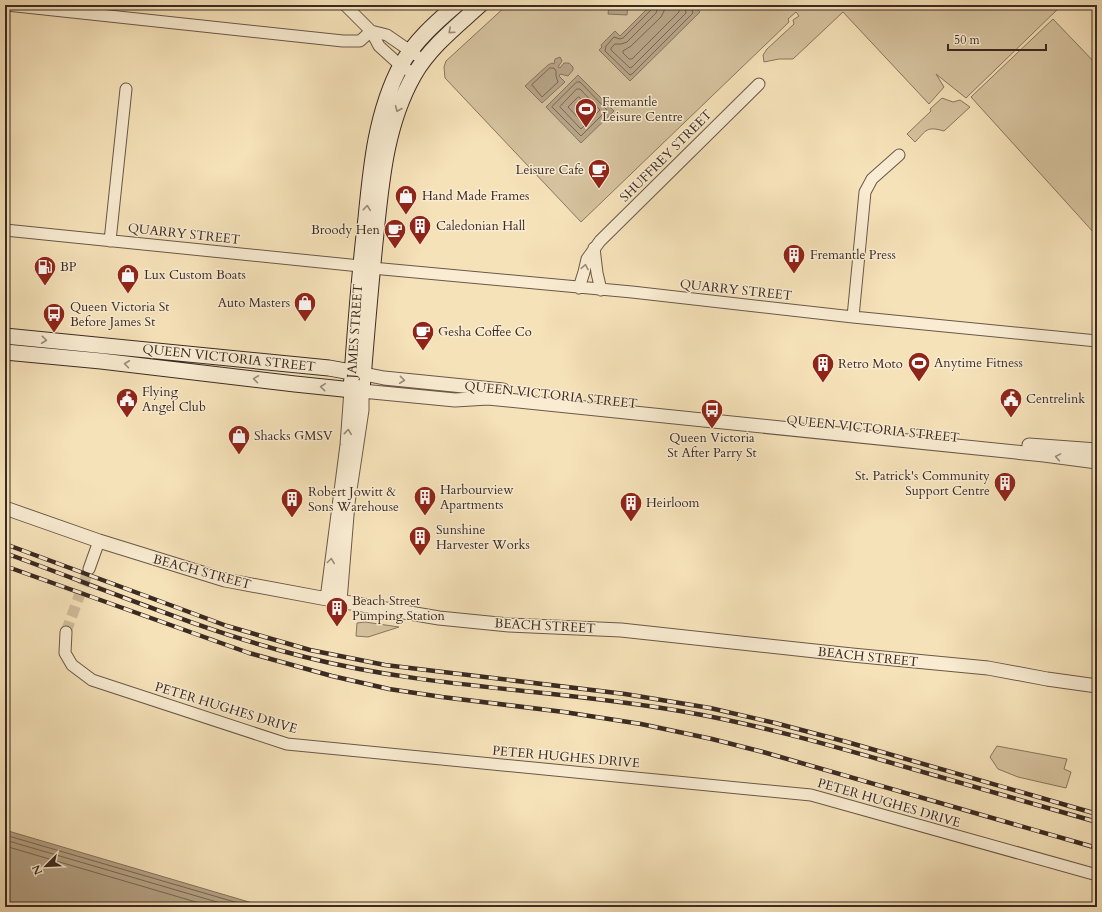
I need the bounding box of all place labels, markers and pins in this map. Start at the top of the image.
place label: Fremantle Leisure Centre [602,93,683,126]
sports icon: Fremantle Leisure Centre [573,96,599,129]
cafe icon: Leisure Cafe [586,157,612,190]
place label: Leisure Cafe [516,161,584,179]
shop icon: Hand Made Frames [393,183,419,216]
place label: Hand Made Frames [422,187,529,205]
building icon: Caledonian Hall [407,213,433,246]
cafe icon: Broody Hen [382,217,408,250]
place label: Caledonian Hall [436,217,526,235]
place label: Broody Hen [311,221,381,239]
building icon: Fremantle Press [781,242,807,275]
place label: Fremantle Press [810,246,896,264]
fuel station icon: BP [32,254,58,287]
place label: BP [60,258,77,276]
shop icon: Lux Custom Boats [115,262,141,295]
place label: Lux Custom Boats [144,266,246,284]
shop icon: Auto Masters [292,290,318,323]
place label: Auto Masters [218,294,290,312]
place label: Queen Victoria St Before James St [70,298,169,331]
bus stop icon: Queen Victoria St Before James St [41,301,67,334]
cafe icon: Gesha Coffee Co [410,319,436,352]
place label: Gesha Coffee Co [438,323,532,341]
sports icon: Anytime Fitness [906,350,932,383]
building icon: Retro Moto [810,351,836,384]
place label: Anytime Fitness [934,354,1023,372]
place label: Retro Moto [838,355,903,373]
place label: Flying Angel Club [142,383,206,416]
public building icon: Flying Angel Club [114,386,140,419]
public building icon: Centrelink [998,386,1024,419]
place label: Centrelink [1026,390,1085,408]
bus stop icon: Queen Victoria St After Parry St [699,397,725,430]
shop icon: Shacks GMSV [226,423,252,456]
place label: Shacks GMSV [254,427,333,445]
place label: Queen Victoria St After Parry St [667,429,757,462]
place label: St. Patrick's Community Support Centre [855,467,990,500]
building icon: St. Patrick's Community Support Centre [992,470,1018,503]
place label: Harbourview Apartments [440,481,514,514]
place label: Robert Jowitt & Sons Warehouse [308,483,399,516]
building icon: Harbourview Apartments [412,484,438,517]
building icon: Robert Jowitt & Sons Warehouse [279,486,305,519]
building icon: Heirloom [618,490,644,523]
place label: Heirloom [646,494,700,512]
place label: Sunshine Harvester Works [436,521,530,554]
building icon: Sunshine Harvester Works [407,524,433,557]
place label: Beach Street Pumping Station [352,592,446,625]
building icon: Beach Street Pumping Station [324,595,350,628]

